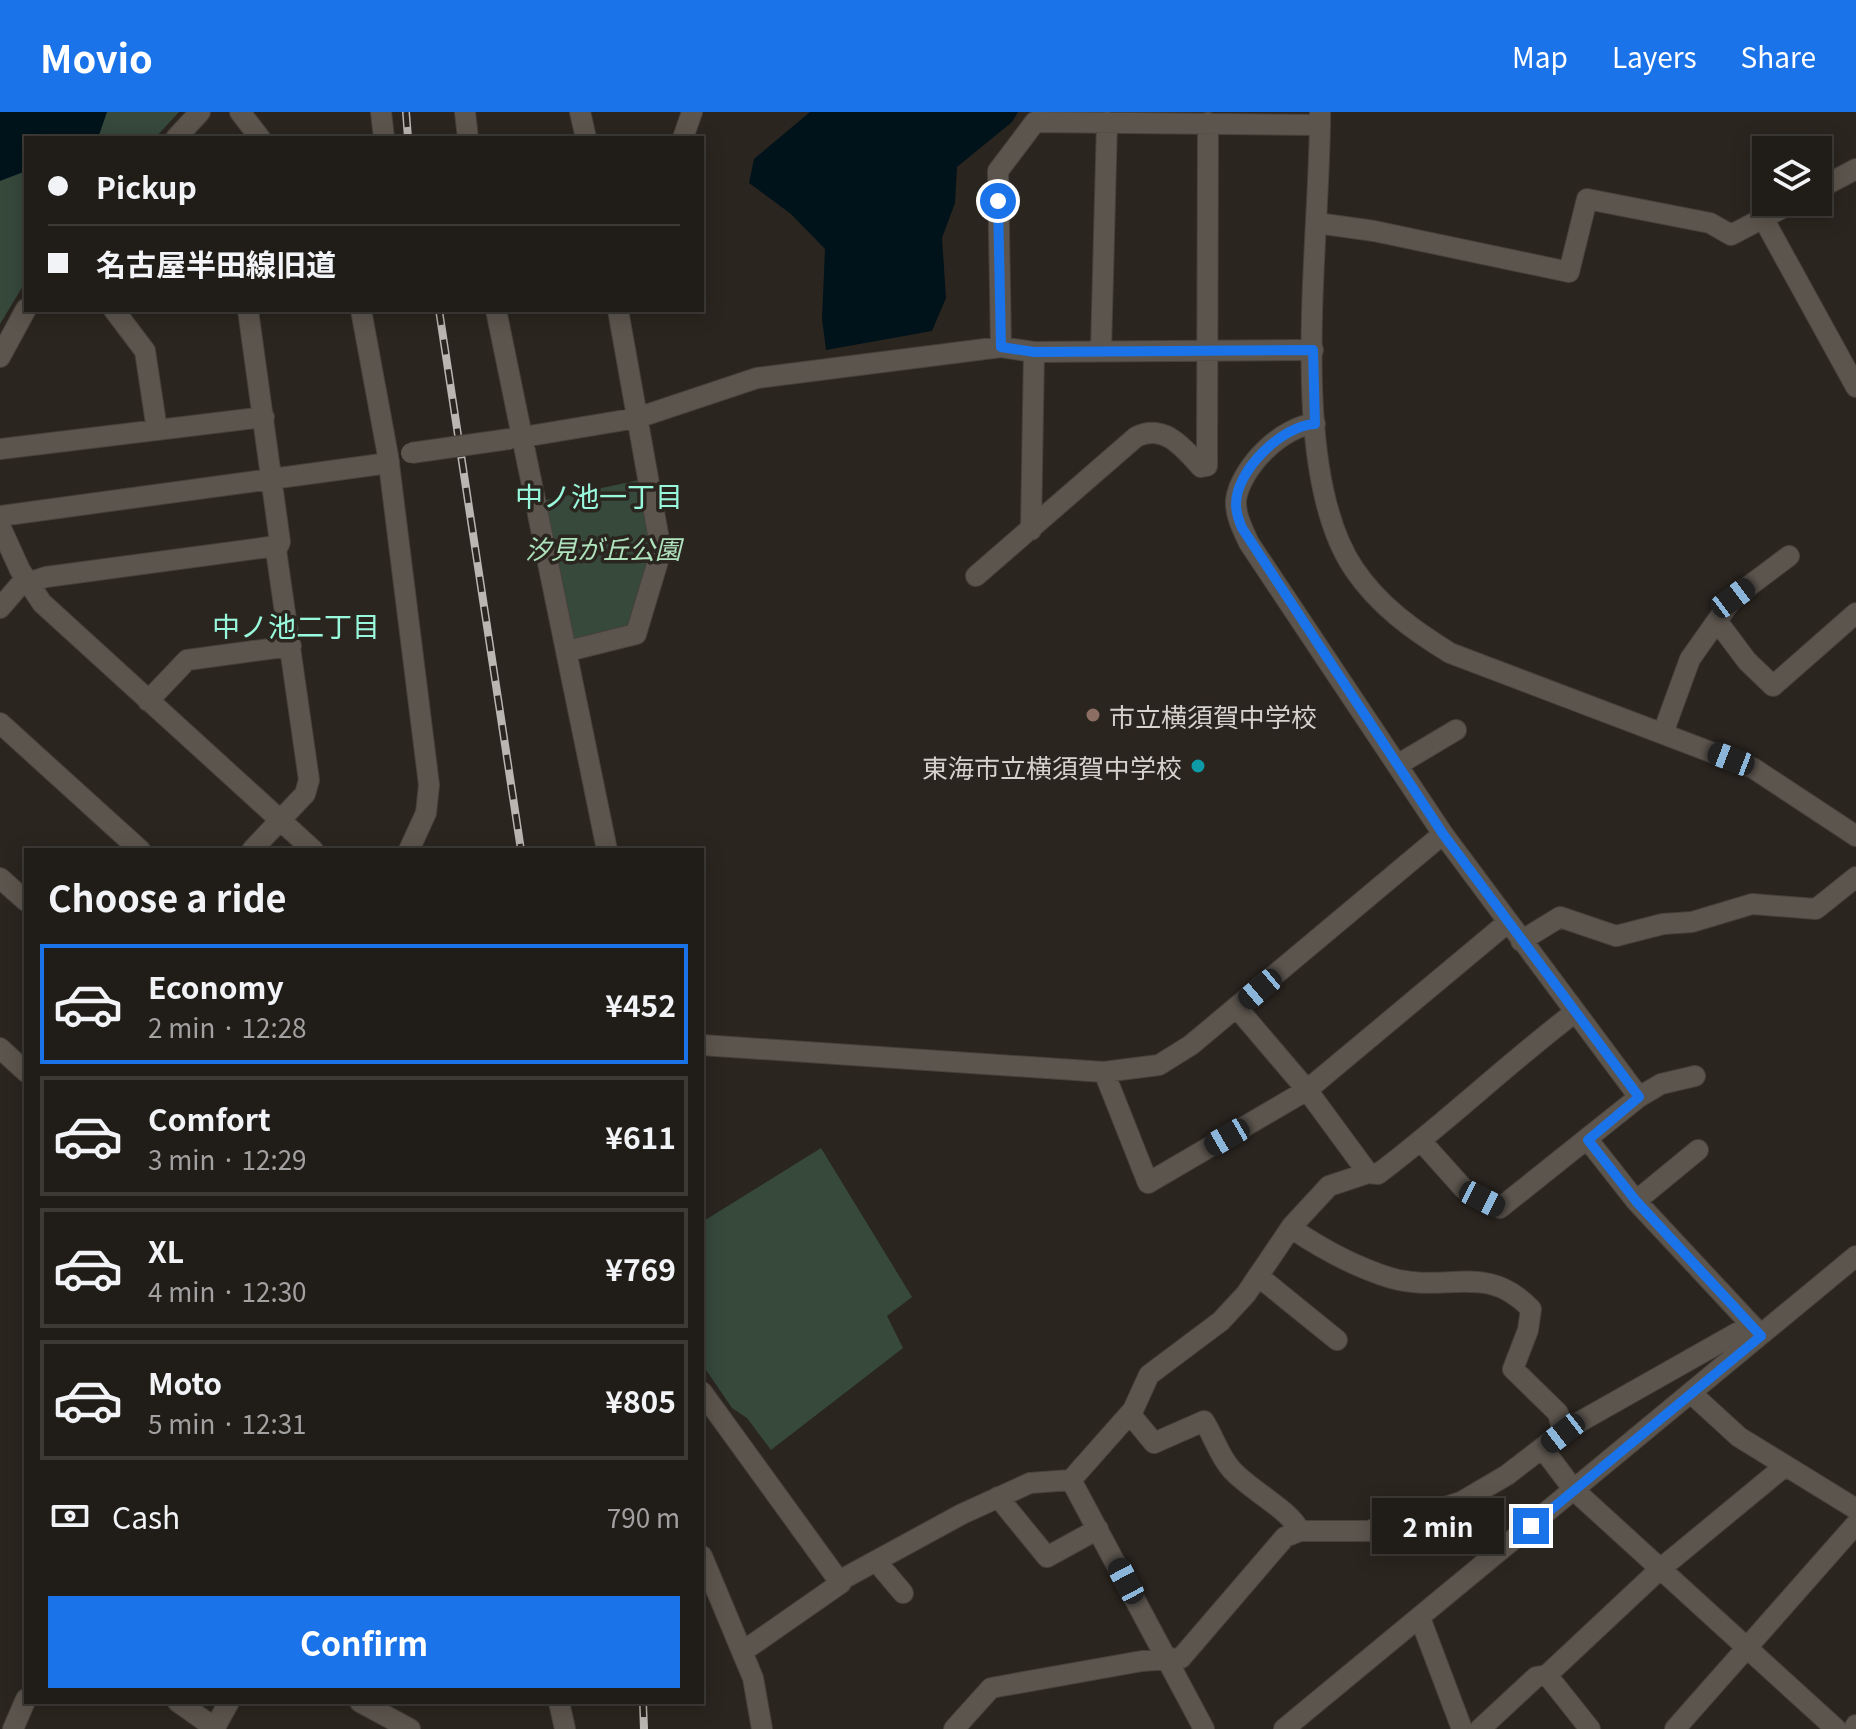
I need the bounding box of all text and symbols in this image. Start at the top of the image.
text: Movio [40,29,153,84]
text: Map [1512,36,1568,76]
text: Layers [1612,36,1697,76]
text: Share [1741,36,1816,76]
map controls [1752,136,1832,216]
button: layers [1752,136,1832,216]
text: Pickup [96,164,197,208]
route start [980,183,1016,219]
text: 名古屋半田線旧道 [96,241,336,285]
district label: 中ノ池一丁目 [515,475,683,515]
park label: 汐見が丘公園 [525,529,685,566]
car [1707,574,1759,622]
district label: 中ノ池二丁目 [212,605,380,645]
place label: 市立横須賀中学校 [1109,697,1317,734]
marker: 市立横須賀中学校 [1084,706,1102,724]
car [1704,739,1758,779]
place label: 東海市立横須賀中学校 [922,748,1182,785]
marker: 東海市立横須賀中学校 [1189,757,1207,775]
text: Choose a ride [48,870,287,922]
text: Economy [148,964,284,1008]
car [1234,964,1286,1014]
icon: car [52,968,124,1040]
text: ¥452 [605,982,676,1026]
text: 2 min · 12:28 [148,1008,307,1045]
text: Comfort [148,1096,271,1140]
icon: car [52,1100,124,1172]
text: ¥611 [605,1114,676,1158]
car [1200,1115,1254,1159]
text: 3 min · 12:29 [148,1140,307,1177]
car [1455,1177,1509,1221]
text: XL [148,1228,184,1272]
icon: car [52,1232,124,1304]
text: ¥769 [605,1246,676,1290]
text: 4 min · 12:30 [148,1272,307,1309]
text: Moto [148,1360,222,1404]
icon: car [52,1364,124,1436]
text: ¥805 [605,1378,676,1422]
text: 5 min · 12:31 [148,1404,307,1441]
car [1537,1409,1589,1457]
icon: cash [48,1494,92,1538]
text: Cash [112,1494,180,1538]
text: 790 m [607,1498,680,1535]
callout: 2 min [1371,1498,1503,1554]
text: 2 min [1403,1507,1473,1544]
route end [1513,1508,1549,1544]
car [1104,1554,1148,1608]
button: Confirm [48,1596,680,1688]

